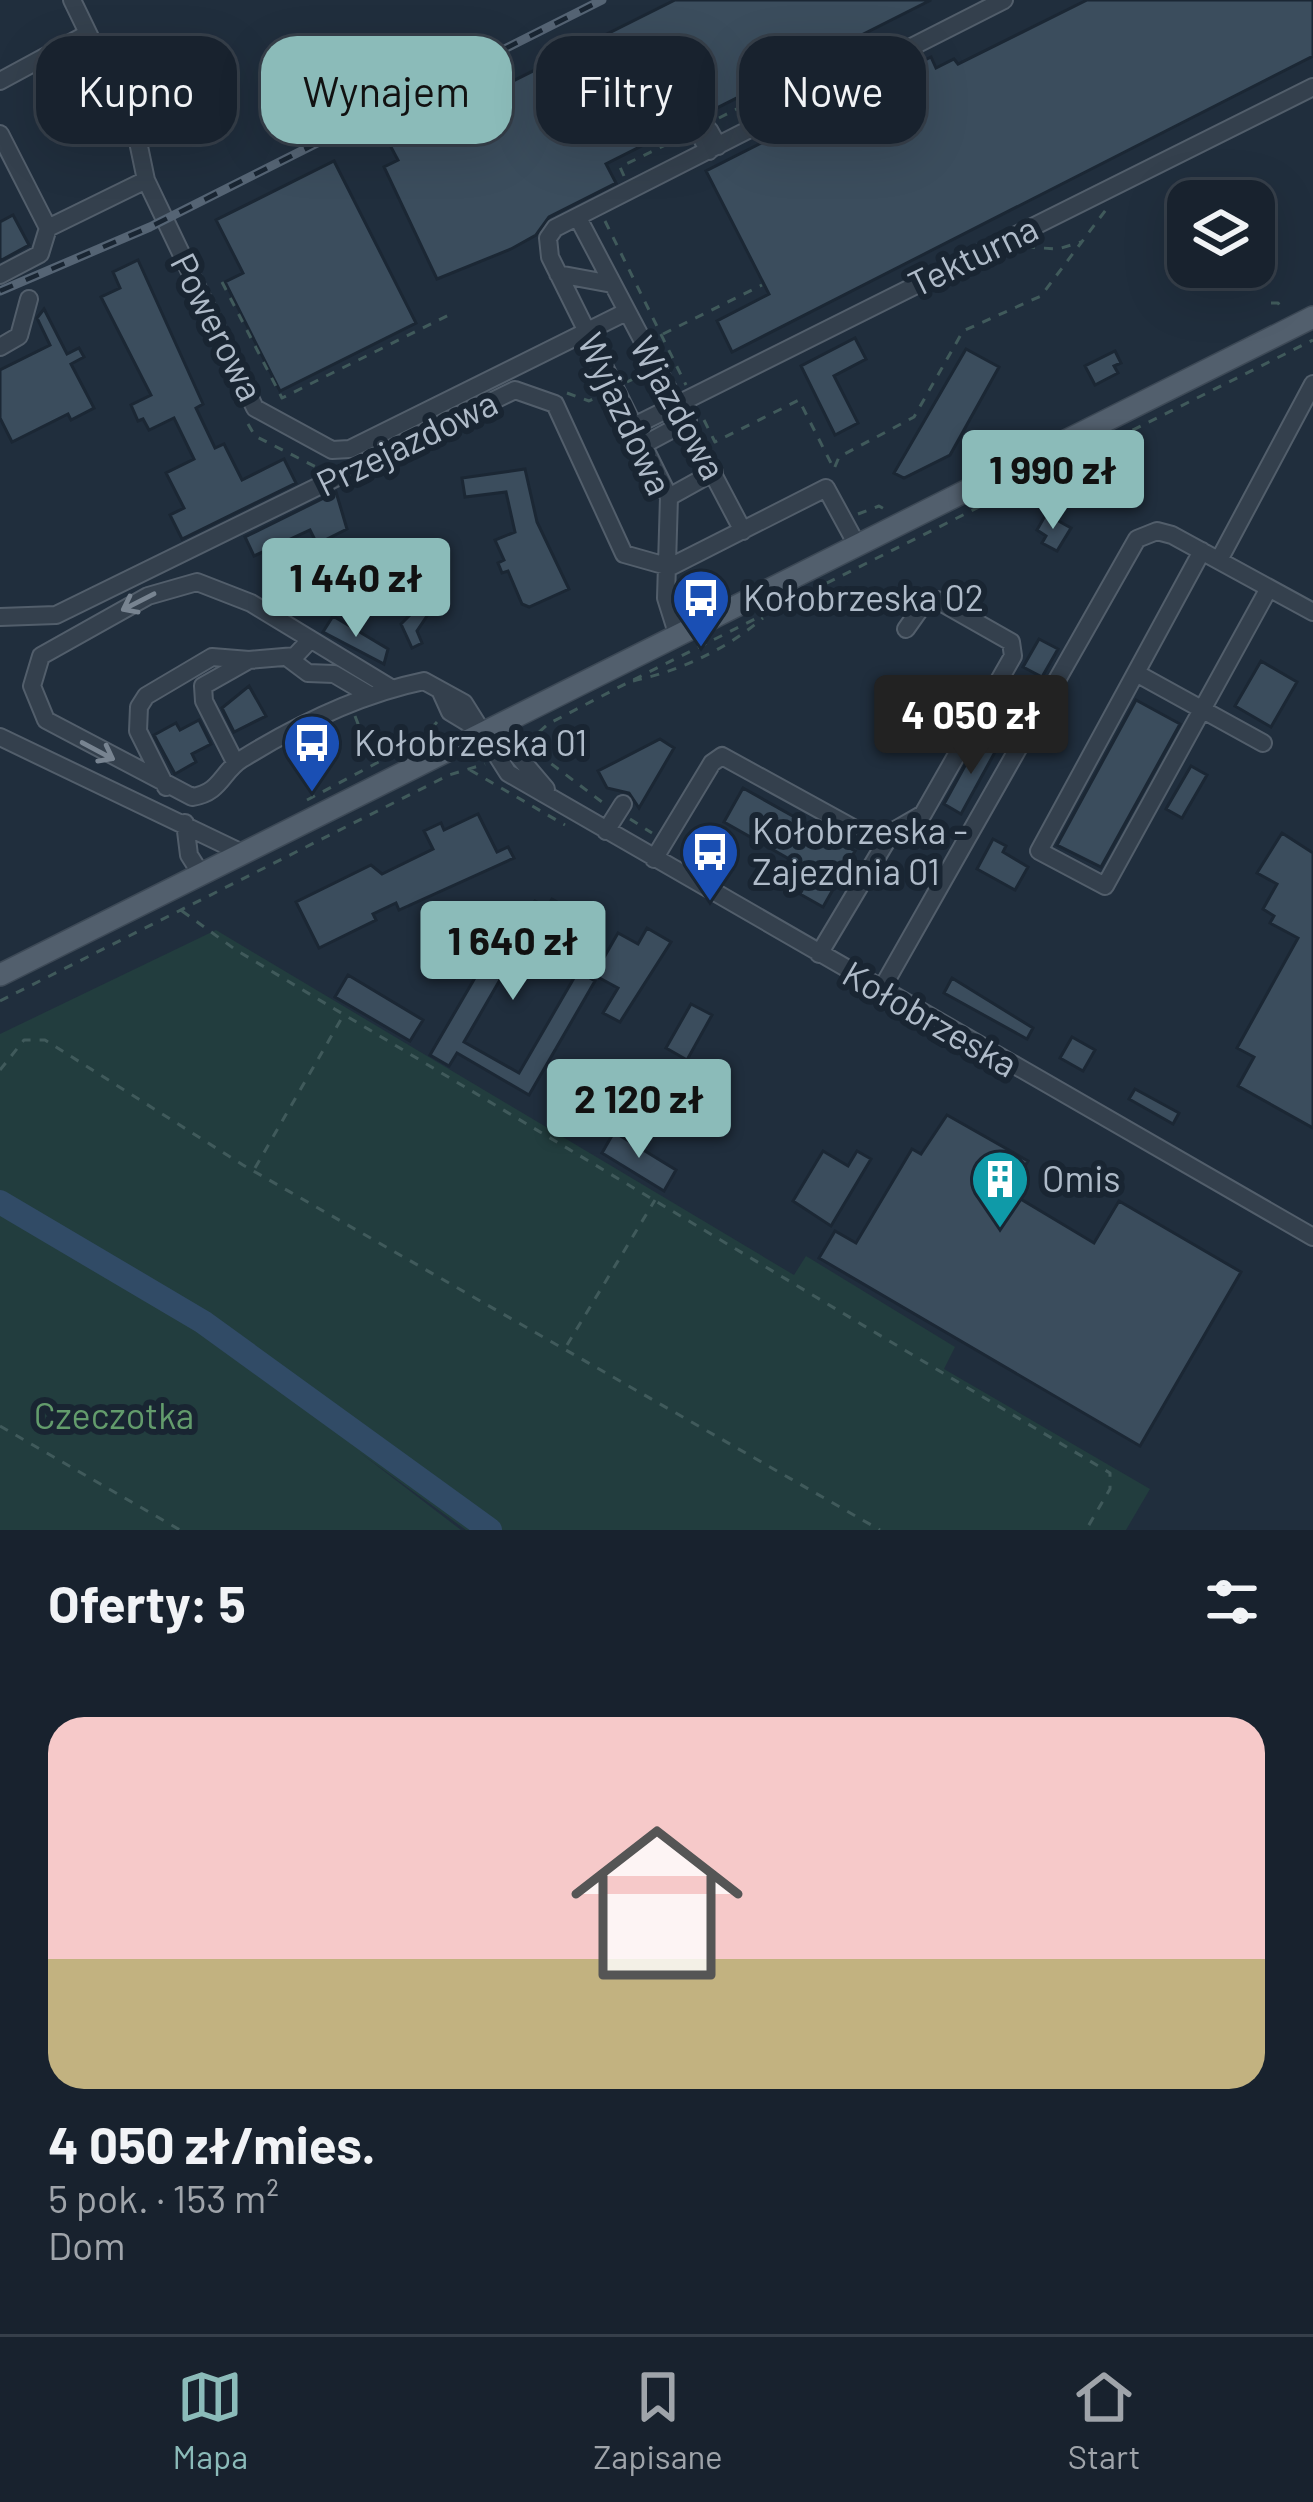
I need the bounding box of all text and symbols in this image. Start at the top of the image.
chip: Kupno [36,36,237,144]
chip: Wynajem [261,36,512,144]
chip: Filtry [536,36,715,144]
chip: Nowe [739,36,926,144]
map controls [1167,180,1275,288]
button: layers [1167,180,1275,288]
street label: Tekturna [901,205,1044,304]
street label: Powerowa [163,245,274,407]
street label: Wyjazdowa [570,326,683,501]
street label: Wjazdowa [622,328,736,487]
street label: Przejazdowa [309,379,504,504]
pin: 1 990 zł [929,430,1177,532]
text: 1 990 zł [989,445,1117,492]
pin: 1 440 zł [232,538,480,640]
text: 1 440 zł [289,553,423,600]
bus stop icon: Kołobrzeska 02 [670,567,732,649]
place label: Kołobrzeska 02 [743,575,984,618]
one-way arrow [121,591,156,614]
pin: 4 050 zł [847,675,1095,777]
text: 4 050 zł [901,690,1041,737]
bus stop icon: Kołobrzeska 01 [281,712,343,794]
place label: Kołobrzeska 01 [354,720,587,763]
one-way arrow [80,740,115,763]
place label: Kołobrzeska - Zajezdnia 01 [752,808,968,892]
bus stop icon: Kołobrzeska - Zajezdnia 01 [679,821,741,903]
pin: 1 640 zł [389,901,637,1003]
text: 1 640 zł [447,916,579,963]
street label: Kołobrzeska [836,951,1026,1085]
pin: 2 120 zł [515,1059,763,1161]
text: 2 120 zł [574,1074,704,1121]
building icon: Omis [969,1148,1031,1230]
place label: Omis [1042,1156,1121,1199]
park label: Czeczotka [34,1393,194,1436]
icon: filters [1199,1569,1265,1635]
text: Oferty: 5 [48,1572,246,1633]
icon: home [549,1795,765,2011]
text: 4 050 zł/mies. [48,2113,376,2174]
text: 5 pok. · 153 m² [48,2174,279,2221]
text: Dom [48,2221,126,2268]
tab: Mapa [173,2364,248,2476]
tab: Zapisane [593,2364,723,2476]
tab: Start [1068,2364,1140,2476]

